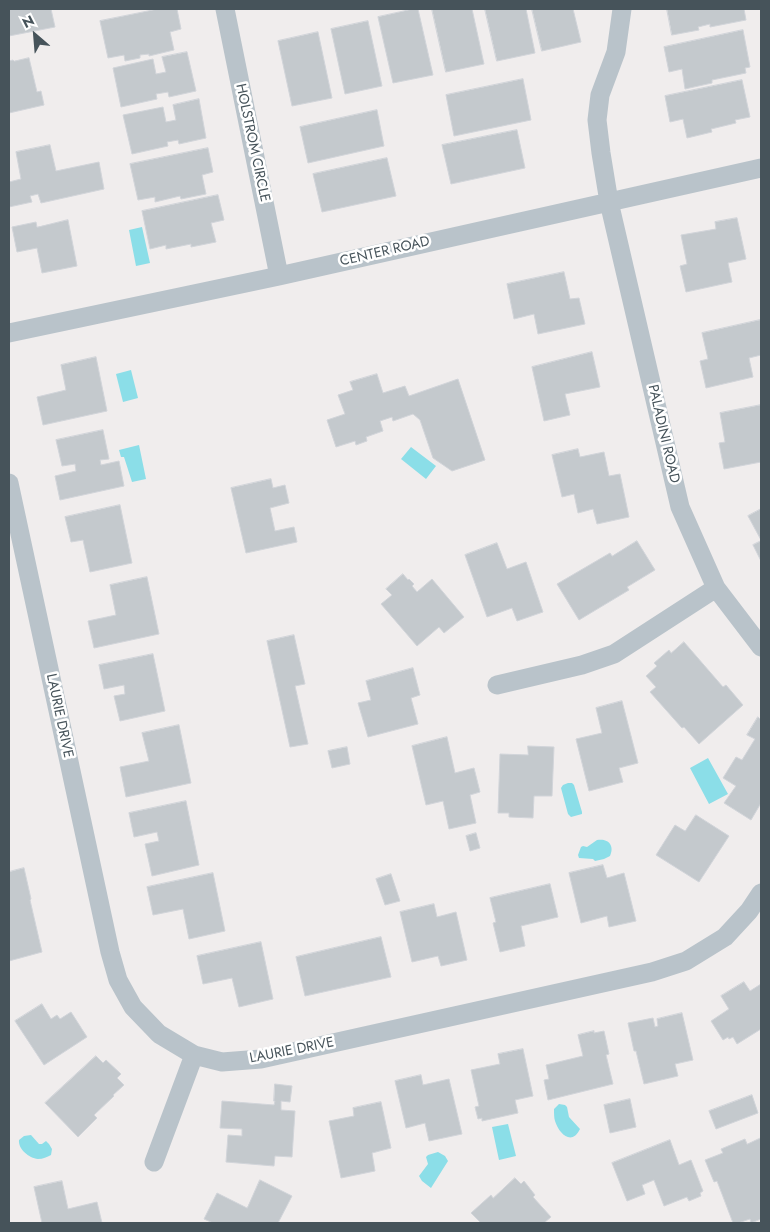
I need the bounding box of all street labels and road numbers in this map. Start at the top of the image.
street label: HOLSTROM CIRCLE [231,82,273,204]
street label: CENTER ROAD [338,234,432,270]
street label: PALADINI ROAD [644,383,682,485]
street label: LAURIE DRIVE [42,672,76,760]
street label: LAURIE DRIVE [248,1035,336,1067]

